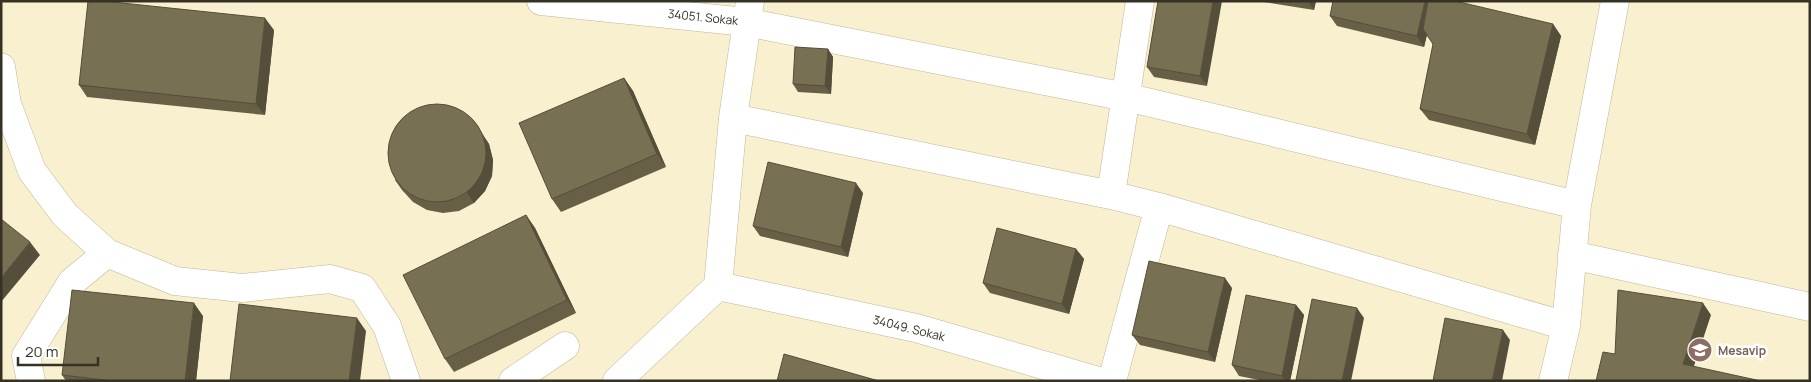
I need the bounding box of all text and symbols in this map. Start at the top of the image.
street label: 34051. Sokak [667,5,740,29]
street label: 34049. Sokak [871,311,948,345]
scale bar [18,334,98,366]
school or university icon: Mesavip [1687,337,1713,363]
text: 20 m [25,341,58,362]
place label: Mesavip [1718,342,1766,359]

